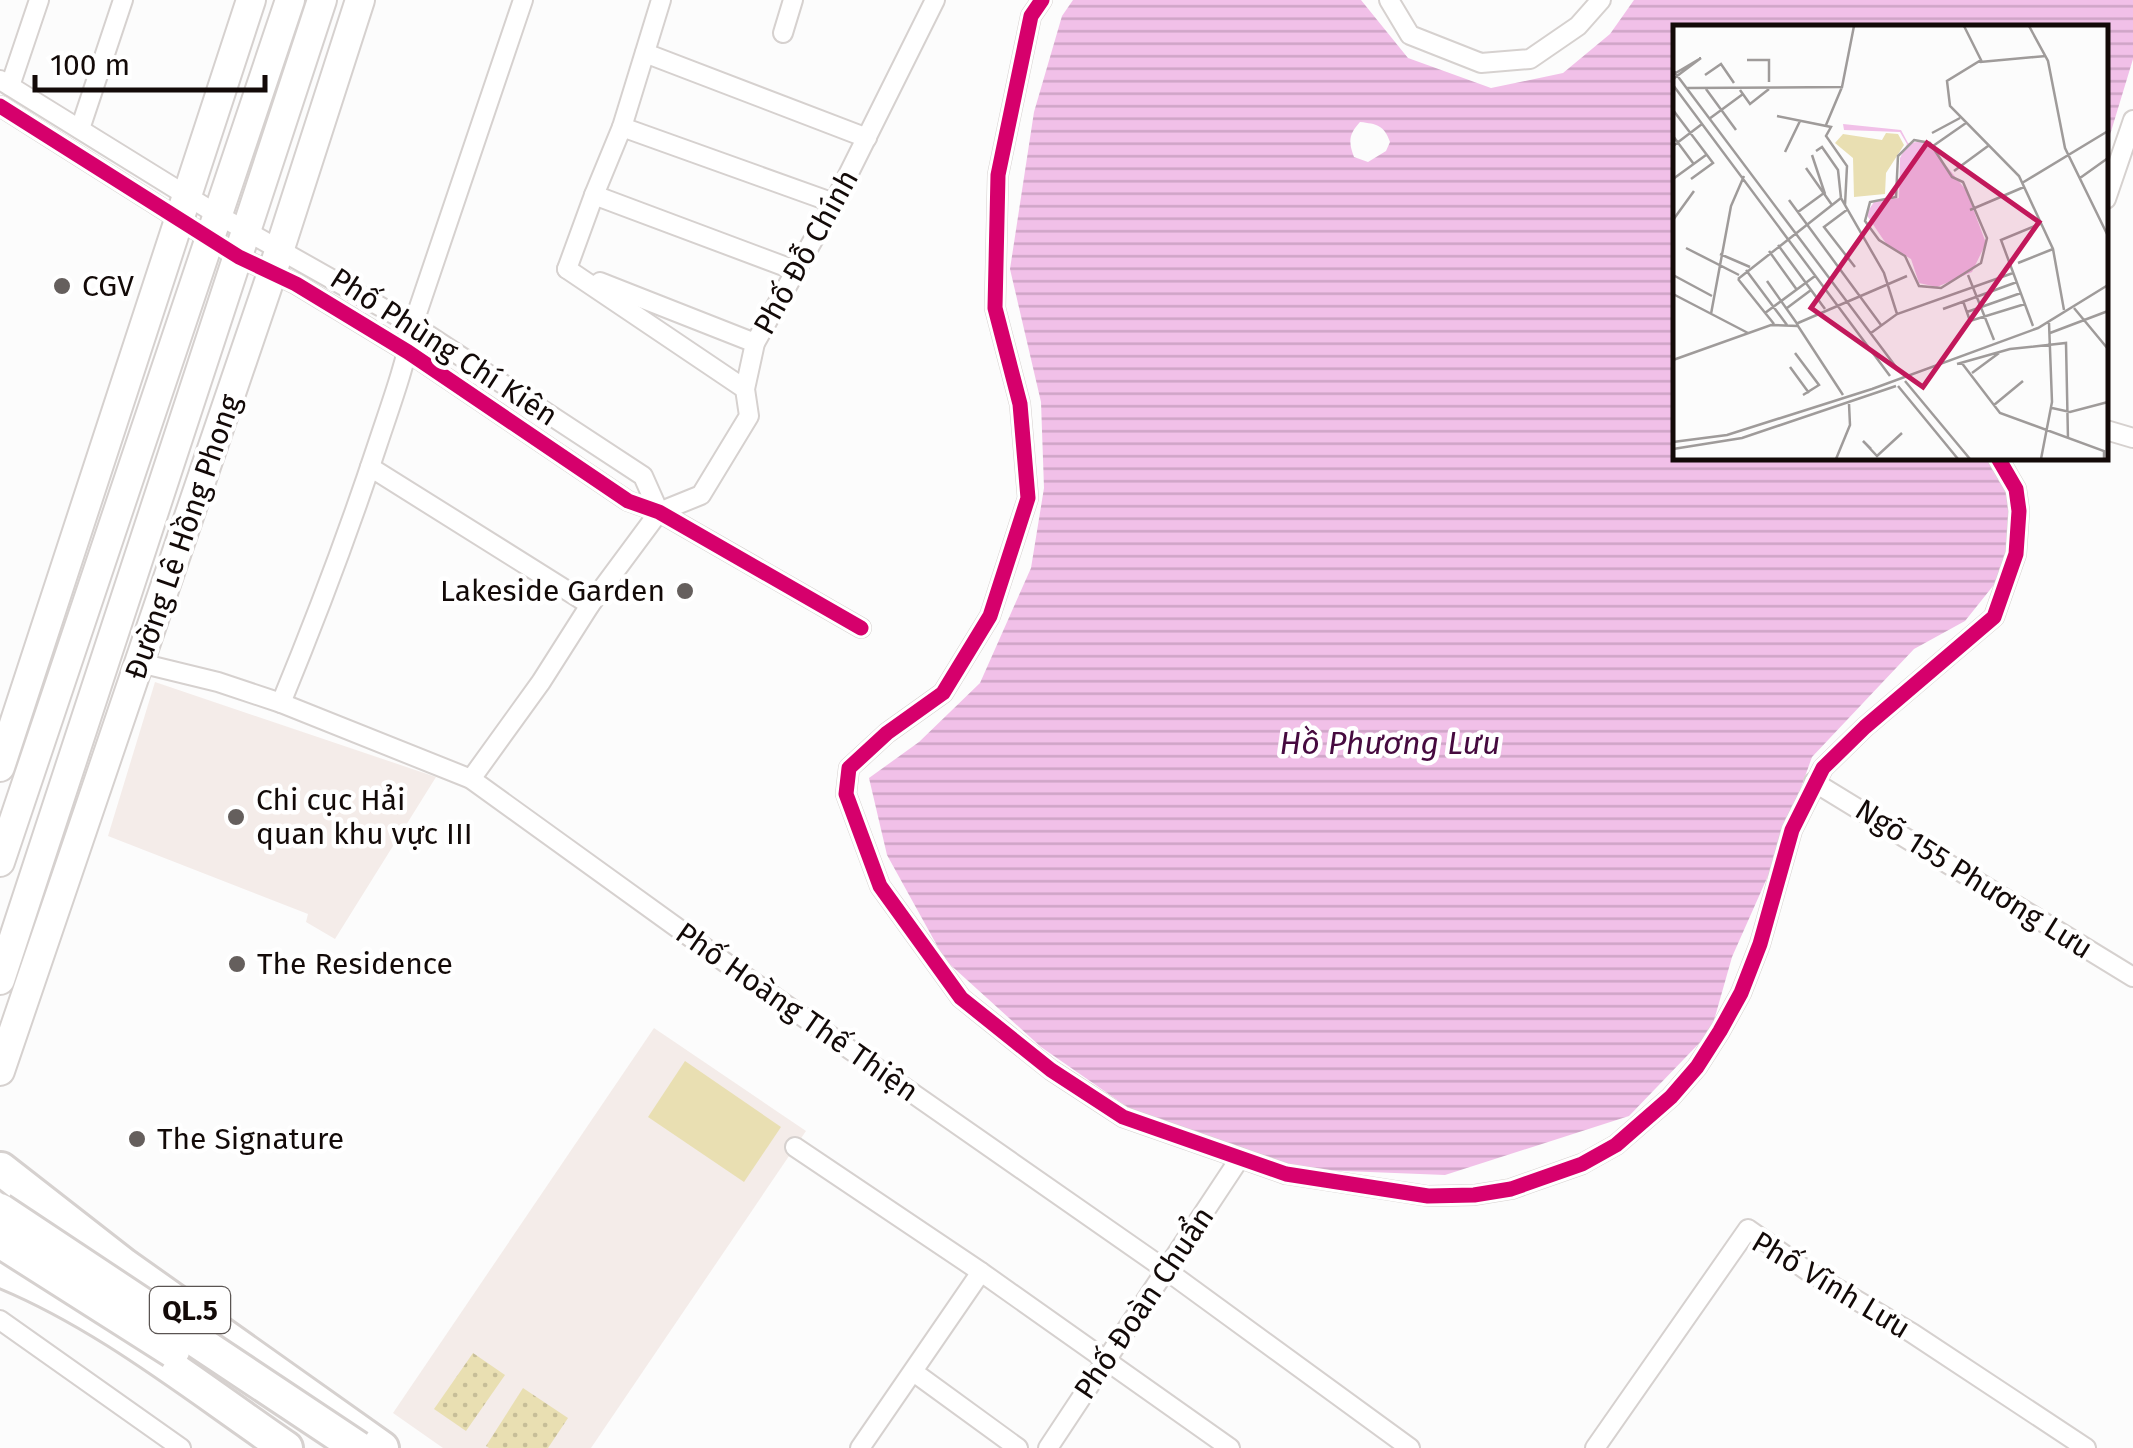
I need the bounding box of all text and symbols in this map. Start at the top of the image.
inset map [1673,25,2108,460]
scale bar [35,30,265,92]
text: 100 m [50,47,130,83]
street label: Phố Đỗ Chính [746,163,866,341]
street label: Phố Phùng Chí Kiên [324,260,564,434]
place label: CGV [82,268,134,304]
marker: CGV [51,275,73,297]
street label: Đường Lê Hồng Phong [117,390,249,684]
place label: Lakeside Garden [440,573,665,609]
marker: Lakeside Garden [674,580,696,602]
water label: Hồ Phương Lưu [1280,724,1500,762]
place label: Chi cục Hải quan khu vực III [256,782,473,852]
street label: Ngõ 155 Phương Lưu [1849,791,2099,967]
marker: Chi cục Hải quan khu vực III [225,806,247,828]
street label: Phố Hoàng Thế Thiện [669,915,925,1109]
place label: The Residence [257,946,453,982]
marker: The Residence [226,953,248,975]
place label: The Signature [157,1121,344,1157]
marker: The Signature [126,1128,148,1150]
street label: Phố Đoàn Chuẩn [1066,1199,1222,1406]
street label: Phố Vĩnh Lưu [1745,1224,1917,1346]
road number: QL.5 [150,1287,230,1333]

